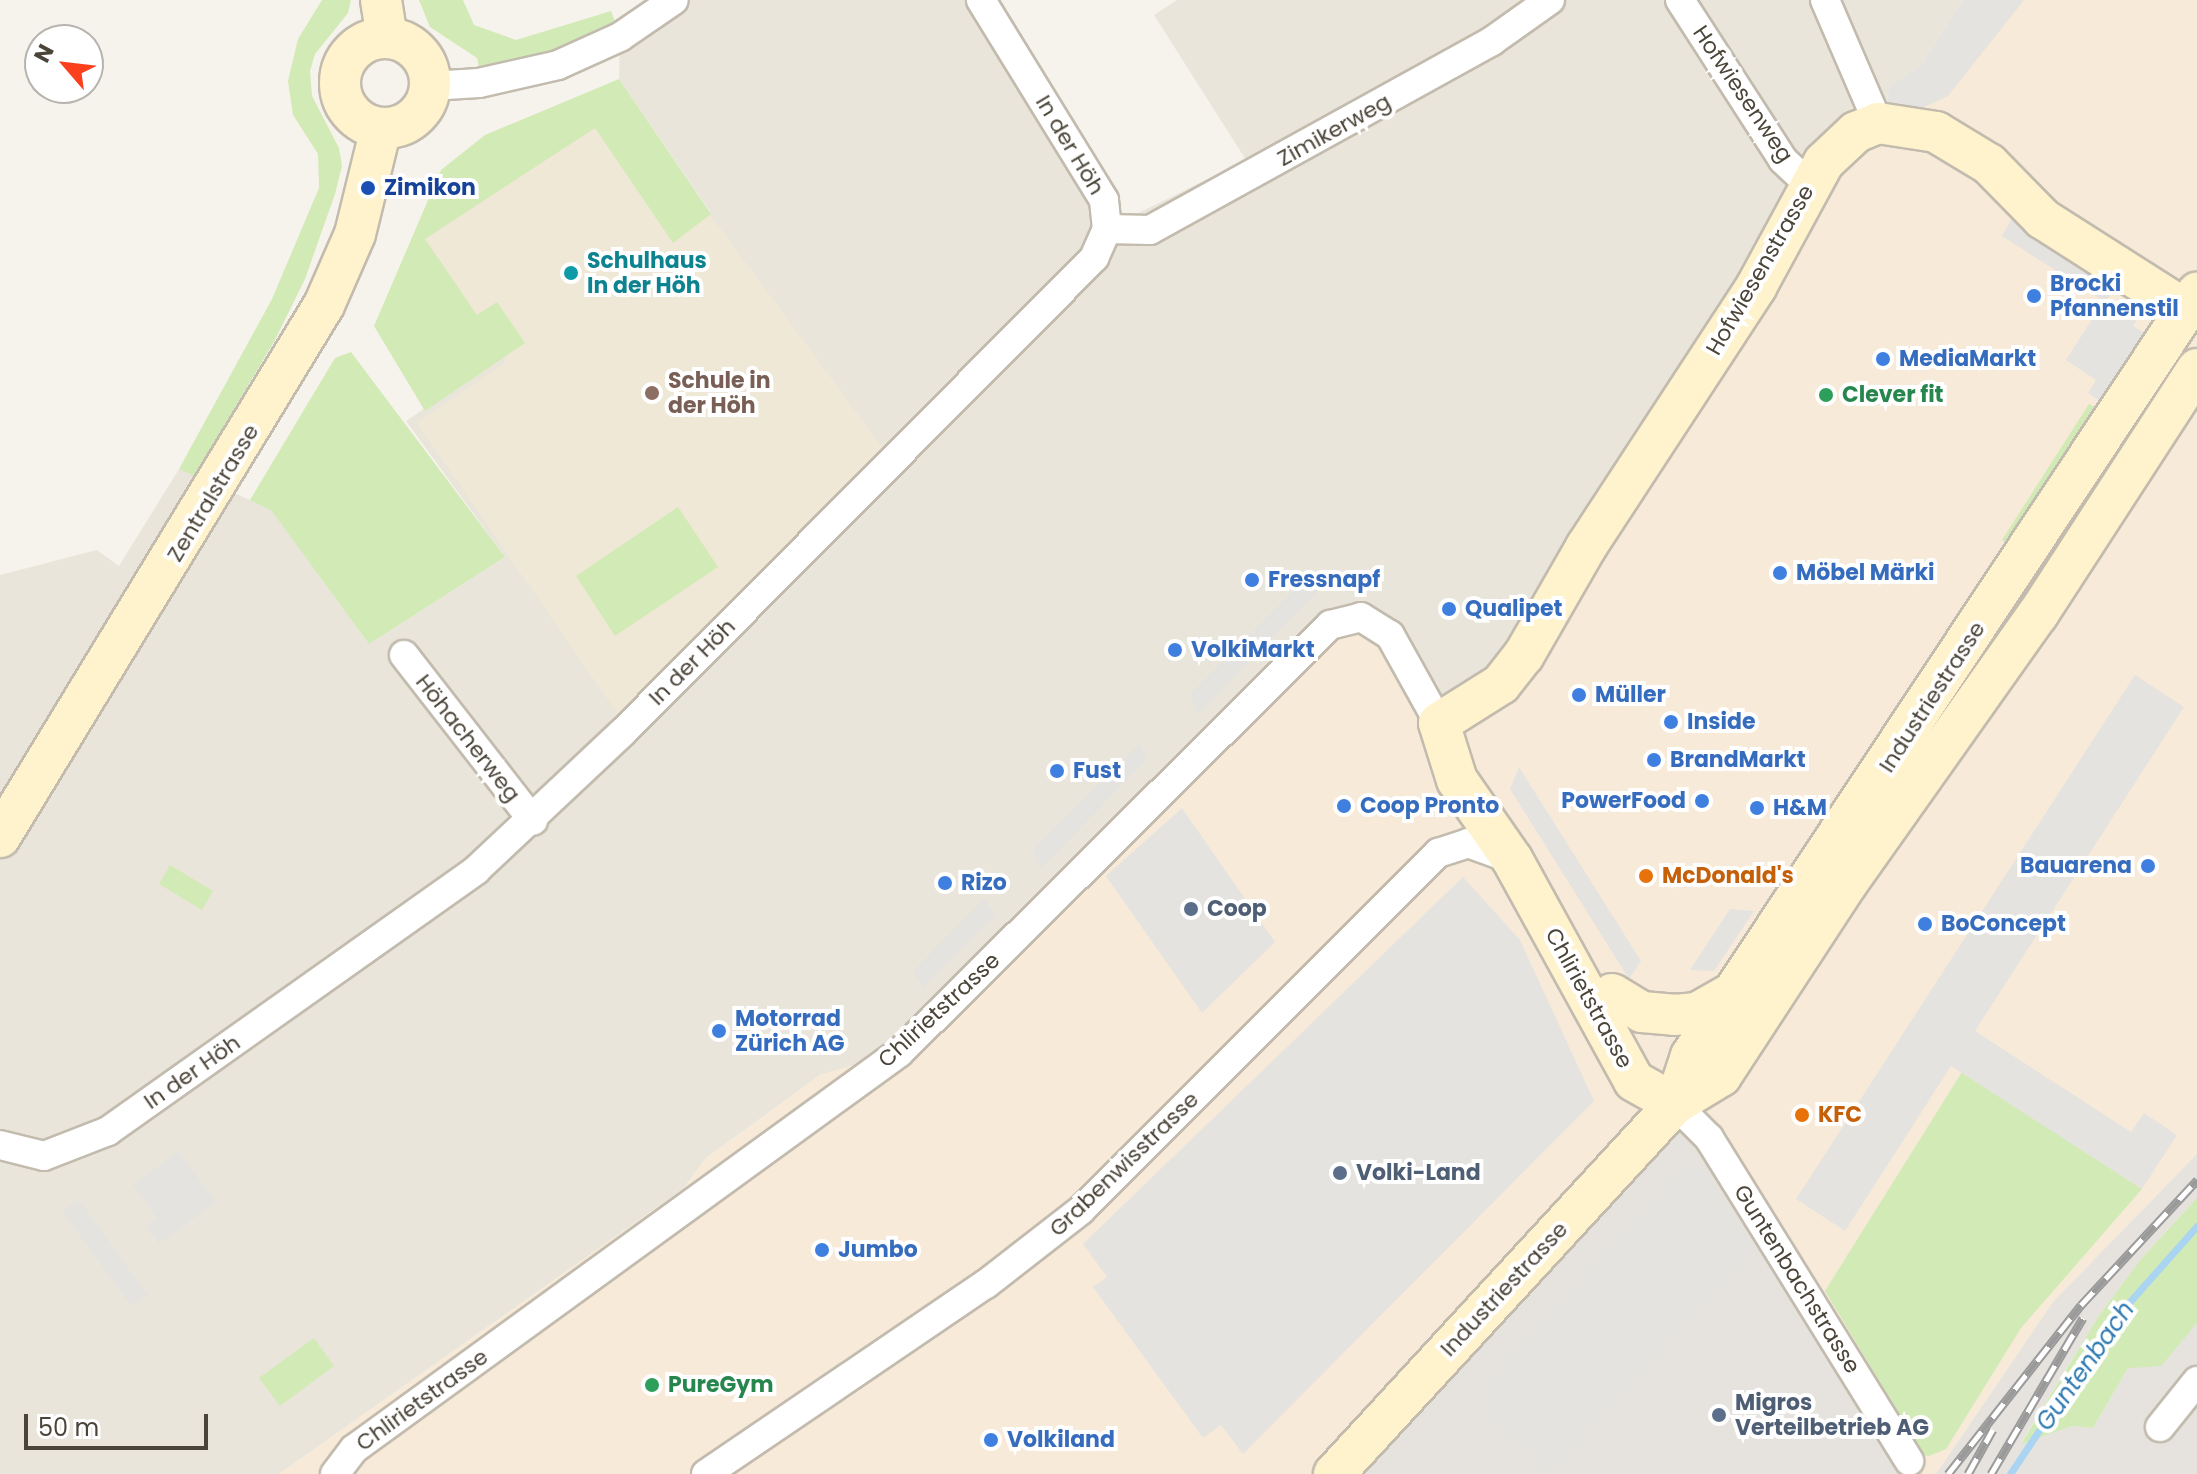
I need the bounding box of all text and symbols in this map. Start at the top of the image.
street label: Hofwiesenweg [1687,21,1799,167]
north arrow [24,24,104,104]
text: N [27,39,62,68]
street label: Zimikerweg [1273,88,1395,172]
street label: In der Höh [1030,90,1110,200]
place label: Zimikon [384,175,476,201]
marker: Zimikon [359,179,377,197]
street label: Hofwiesenstrasse [1701,180,1819,360]
place label: Schulhaus In der Höh [587,247,707,298]
marker: Schulhaus In der Höh [562,264,580,282]
place label: Brocki Pfannenstil [2050,270,2179,322]
marker: Brocki Pfannenstil [2025,287,2043,305]
place label: MediaMarkt [1899,346,2036,372]
marker: MediaMarkt [1874,350,1892,368]
place label: Schule in der Höh [668,367,771,418]
place label: Clever fit [1842,382,1944,408]
marker: Schule in der Höh [643,384,661,402]
marker: Clever fit [1817,386,1835,404]
street label: Zentralstrasse [162,420,264,566]
place label: Möbel Märki [1796,560,1934,586]
marker: Möbel Märki [1771,564,1789,582]
place label: Fressnapf [1268,567,1380,593]
marker: Fressnapf [1243,571,1261,589]
place label: Qualipet [1465,596,1563,622]
marker: Qualipet [1440,600,1458,618]
street label: In der Höh [643,613,741,711]
street label: Industriestrasse [1873,617,1991,777]
place label: VolkiMarkt [1191,637,1315,663]
marker: VolkiMarkt [1166,641,1184,659]
street label: Höhacherweg [410,669,526,807]
place label: Müller [1595,682,1666,708]
marker: Müller [1570,686,1588,704]
place label: Inside [1687,709,1756,735]
marker: Inside [1662,713,1680,731]
place label: BrandMarkt [1670,747,1806,773]
marker: BrandMarkt [1645,751,1663,769]
place label: Fust [1073,758,1121,784]
marker: Fust [1048,762,1066,780]
place label: PowerFood [1561,788,1686,814]
marker: PowerFood [1693,792,1711,810]
place label: Coop Pronto [1360,793,1499,819]
place label: H&M [1773,795,1827,821]
marker: Coop Pronto [1335,797,1353,815]
marker: H&M [1748,799,1766,817]
place label: Bauarena [2020,853,2132,879]
marker: Bauarena [2139,857,2157,875]
place label: McDonald's [1662,863,1794,889]
marker: McDonald's [1637,867,1655,885]
place label: Rizo [961,870,1007,896]
marker: Rizo [936,874,954,892]
place label: Coop [1207,896,1267,922]
marker: Coop [1182,900,1200,918]
place label: BoConcept [1941,911,2066,937]
marker: BoConcept [1916,915,1934,933]
street label: Chlirietstrasse [1540,923,1638,1073]
street label: Chlirietstrasse [873,947,1005,1073]
place label: Motorrad Zürich AG [735,1005,845,1056]
marker: Motorrad Zürich AG [710,1022,728,1040]
street label: In der Höh [139,1029,245,1115]
street label: Grabenwisstrasse [1044,1086,1204,1242]
place label: KFC [1818,1102,1862,1128]
marker: KFC [1793,1106,1811,1124]
place label: Volki-Land [1356,1160,1481,1186]
marker: Volki-Land [1331,1164,1349,1182]
street label: Guntenbachstrasse [1728,1180,1866,1378]
street label: Industriestrasse [1435,1216,1573,1362]
place label: Jumbo [838,1237,918,1263]
marker: Jumbo [813,1241,831,1259]
water label: Guntenbach [2030,1296,2140,1436]
street label: Chlirietstrasse [351,1343,493,1457]
place label: PureGym [668,1372,773,1398]
marker: PureGym [643,1376,661,1394]
place label: Migros Verteilbetrieb AG [1735,1389,1929,1440]
scale bar [28,1398,212,1448]
marker: Migros Verteilbetrieb AG [1710,1406,1728,1424]
text: 50 m [38,1411,99,1444]
place label: Volkiland [1007,1427,1115,1453]
marker: Volkiland [982,1431,1000,1449]

